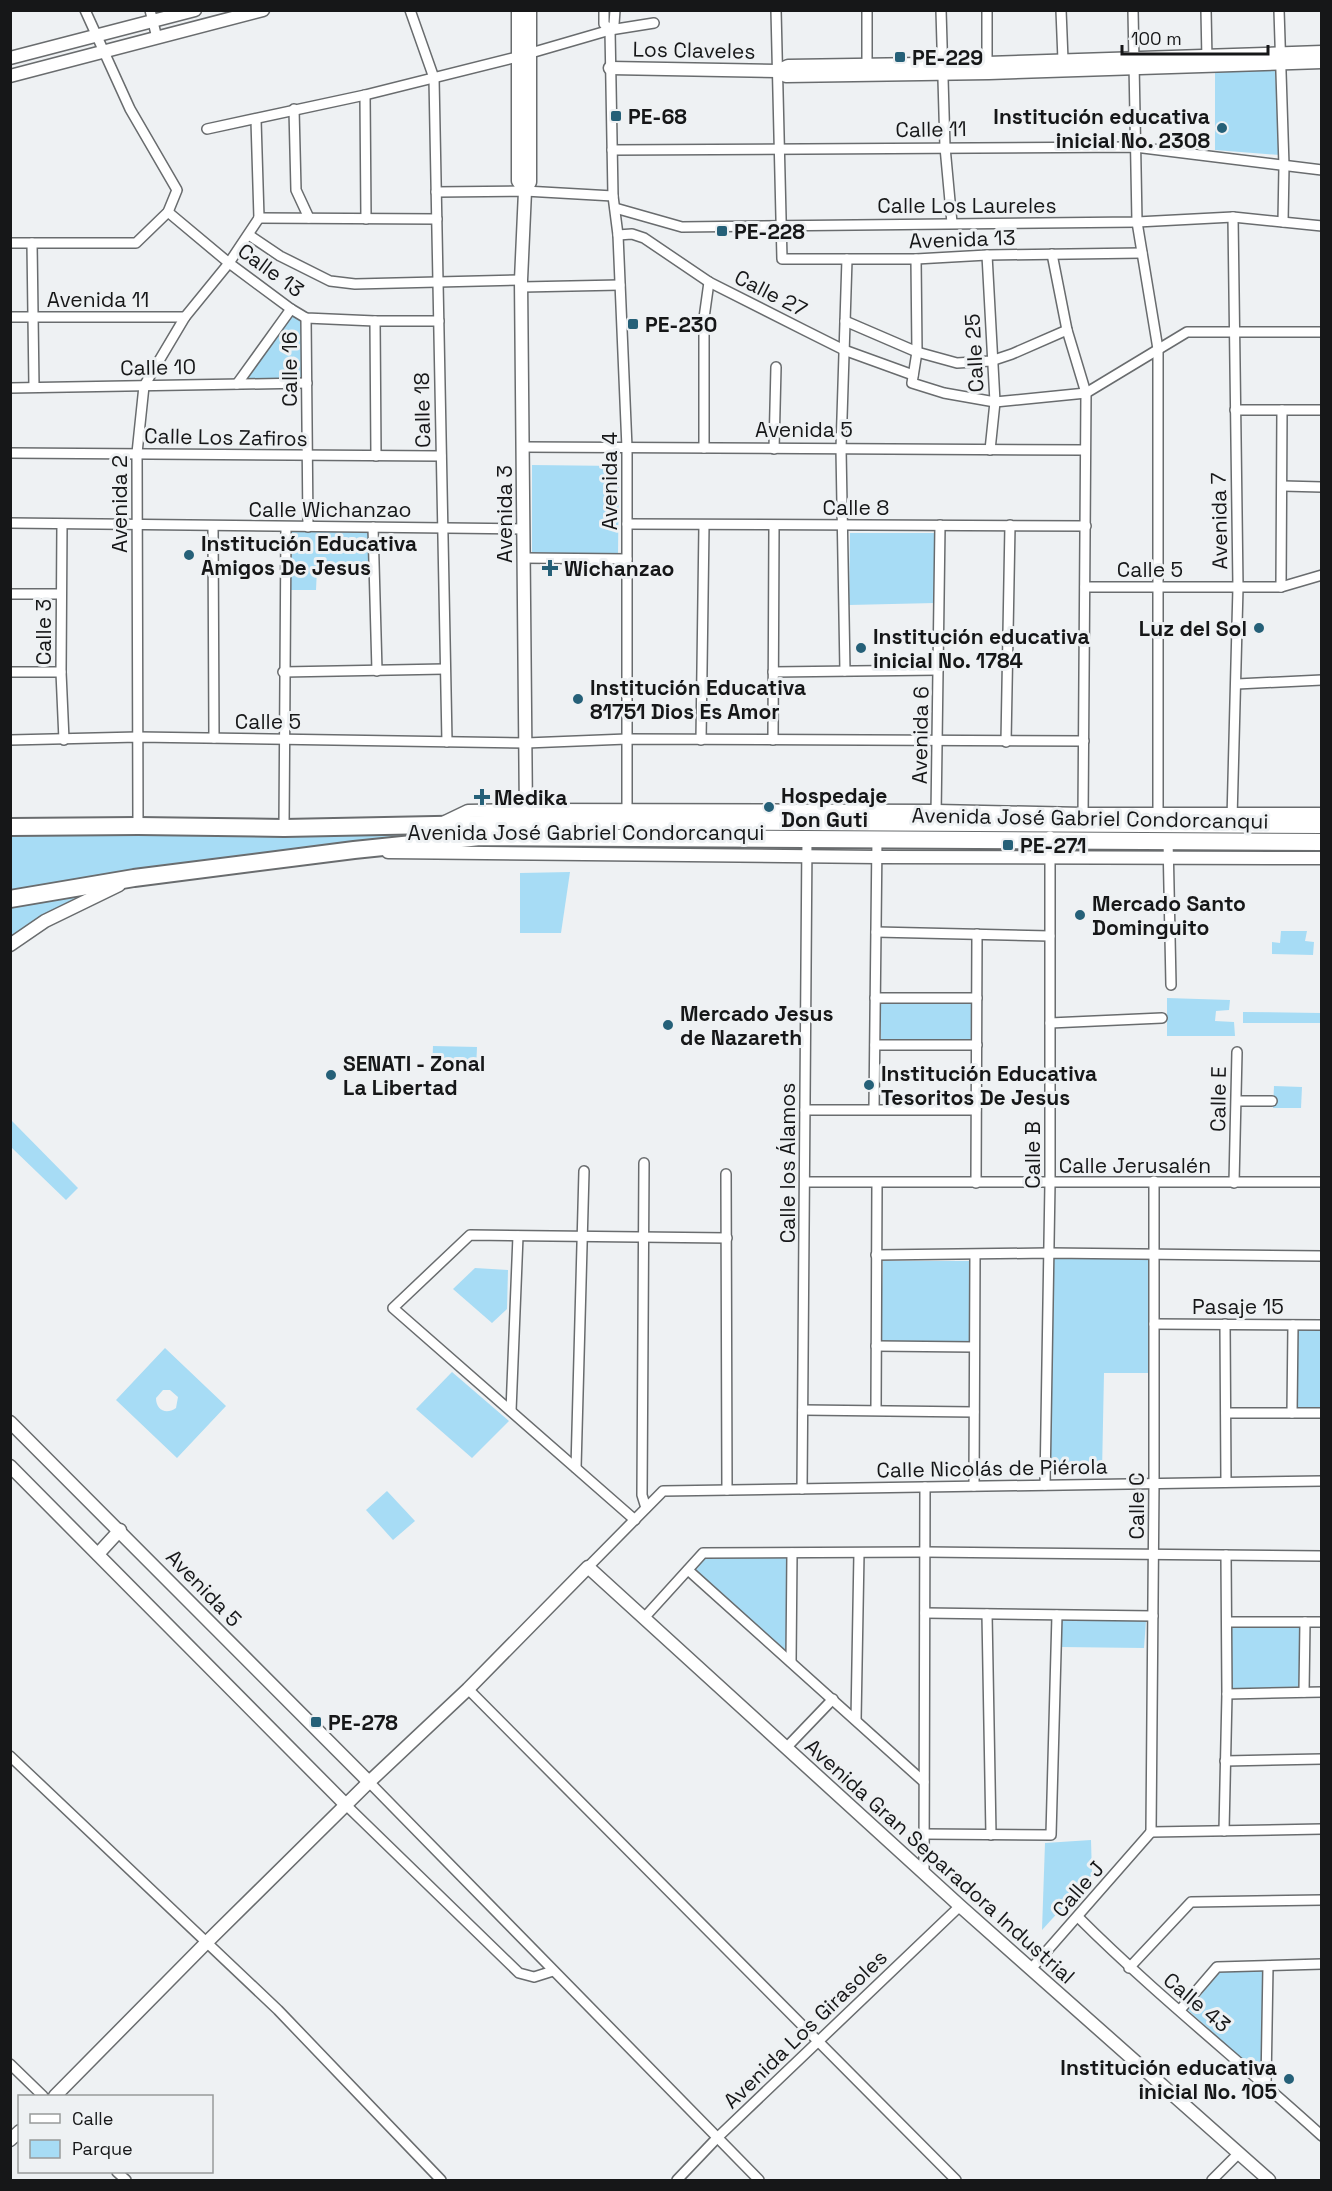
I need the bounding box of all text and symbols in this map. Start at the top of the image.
scale bar [1122,18,1268,56]
text: 100 m [1131,27,1182,50]
street label: Los Claveles [632,35,756,65]
place label: PE-229 [912,44,983,71]
marker: PE-229 [893,50,907,64]
place label: PE-68 [628,103,687,130]
place label: Institución educativa inicial No. 2308 [993,103,1210,154]
marker: PE-68 [609,109,623,123]
street label: Calle 11 [895,115,967,143]
marker: Institución educativa inicial No. 2308 [1215,121,1229,135]
street label: Calle Los Laureles [877,192,1057,219]
place label: PE-228 [734,218,805,245]
marker: PE-228 [715,224,729,238]
street label: Avenida 13 [908,224,1016,254]
street label: Calle 13 [233,237,309,303]
street label: Calle 27 [730,263,812,323]
street label: Avenida 11 [47,286,149,313]
place label: PE-230 [645,311,717,338]
street label: Calle 25 [958,313,990,393]
marker: PE-230 [626,317,640,331]
street label: Calle 16 [276,331,303,407]
street label: Calle 10 [120,353,196,381]
street label: Calle 18 [408,372,436,448]
street label: Avenida 5 [755,416,853,443]
street label: Calle Los Zafiros [144,422,308,452]
street label: Avenida 4 [596,432,623,530]
street label: Avenida 2 [106,455,133,553]
street label: Avenida 3 [491,465,518,563]
street label: Avenida 7 [1205,472,1233,570]
street label: Calle 8 [823,494,889,521]
street label: Calle Wichanzao [248,496,412,523]
place label: Institución Educativa Amigos De Jesus [201,530,417,581]
marker: Institución Educativa Amigos De Jesus [182,548,196,562]
place label: Wichanzao [564,555,674,582]
street label: Calle 5 [1117,556,1183,583]
marker: Wichanzao [541,559,559,577]
street label: Calle 3 [30,599,57,665]
place label: Luz del Sol [1139,615,1247,642]
marker: Luz del Sol [1252,621,1266,635]
place label: Institución educativa inicial No. 1784 [873,623,1090,674]
marker: Institución educativa inicial No. 1784 [854,641,868,655]
place label: Institución Educativa 81751 Dios Es Amor [590,674,806,725]
street label: Avenida 6 [906,686,934,784]
marker: Institución Educativa 81751 Dios Es Amor [571,692,585,706]
street label: Calle 5 [235,708,301,735]
place label: Hospedaje Don Guti [781,782,887,833]
place label: Medika [494,784,567,811]
marker: Medika [475,790,489,804]
marker: Hospedaje Don Guti [762,800,776,814]
street label: Avenida José Gabriel Condorcanqui [911,801,1269,835]
street label: Avenida José Gabriel Condorcanqui [408,819,764,846]
place label: PE-271 [1020,832,1087,859]
marker: PE-271 [1001,838,1015,852]
place label: Mercado Santo Dominguito [1092,890,1246,941]
marker: Mercado Santo Dominguito [1073,908,1087,922]
place label: Mercado Jesus de Nazareth [680,1000,833,1051]
marker: Mercado Jesus de Nazareth [661,1018,675,1032]
place label: SENATI - Zonal La Libertad [343,1050,485,1101]
place label: Institución Educativa Tesoritos De Jesus [881,1060,1097,1111]
street label: Calle E [1204,1066,1232,1132]
marker: SENATI - Zonal La Libertad [324,1068,338,1082]
marker: Institución Educativa Tesoritos De Jesus [862,1078,876,1092]
street label: Calle los Álamos [774,1083,801,1243]
street label: Calle B [1019,1121,1046,1189]
street label: Calle Jerusalén [1059,1152,1211,1179]
street label: Pasaje 15 [1192,1293,1284,1320]
street label: Calle Nicolás de Piérola [876,1452,1108,1484]
street label: Calle C [1123,1472,1150,1540]
street label: Avenida 5 [160,1543,248,1633]
place label: PE-278 [328,1709,398,1736]
marker: PE-278 [309,1715,323,1729]
street label: Avenida Gran Separadora Industrial [799,1733,1081,1989]
street label: Calle J [1046,1855,1110,1923]
street label: Avenida Los Girasoles [717,1944,893,2114]
street label: Calle 43 [1158,1966,1236,2038]
place label: Institución educativa inicial No. 105 [1060,2054,1277,2105]
marker: Institución educativa inicial No. 105 [1282,2072,1296,2086]
legend [18,2095,213,2173]
text: Calle [72,2107,113,2130]
text: Parque [72,2137,133,2160]

